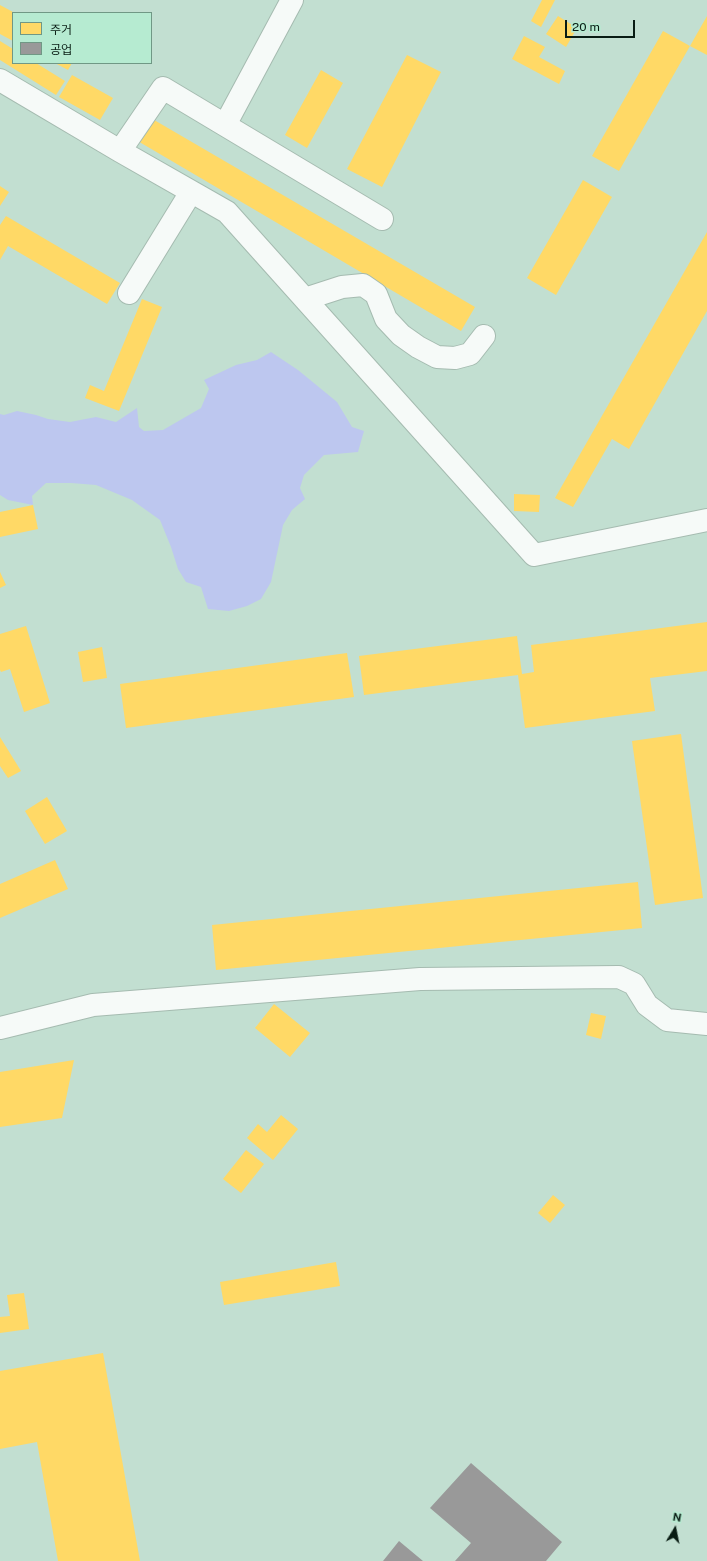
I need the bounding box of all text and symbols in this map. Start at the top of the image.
legend [12,12,152,64]
scale bar [567,12,637,38]
text: 20 m [572,20,600,34]
text: 주거 [50,23,72,37]
text: 공업 [50,43,72,57]
north arrow [655,1509,695,1549]
text: N [672,1511,682,1524]

